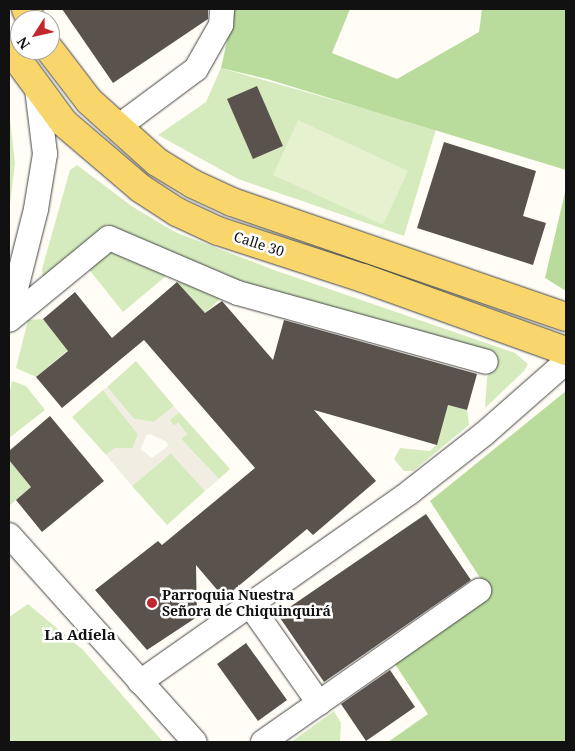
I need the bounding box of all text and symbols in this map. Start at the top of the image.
north arrow [10,10,60,60]
text: N [12,33,34,53]
street label: Calle 30 [232,228,286,260]
place label: Parroquia Nuestra Señora de Chiquinquirá [162,587,331,620]
marker: Parroquia Nuestra Señora de Chiquinquirá [146,597,158,609]
district label: La Adíela [44,626,116,644]

